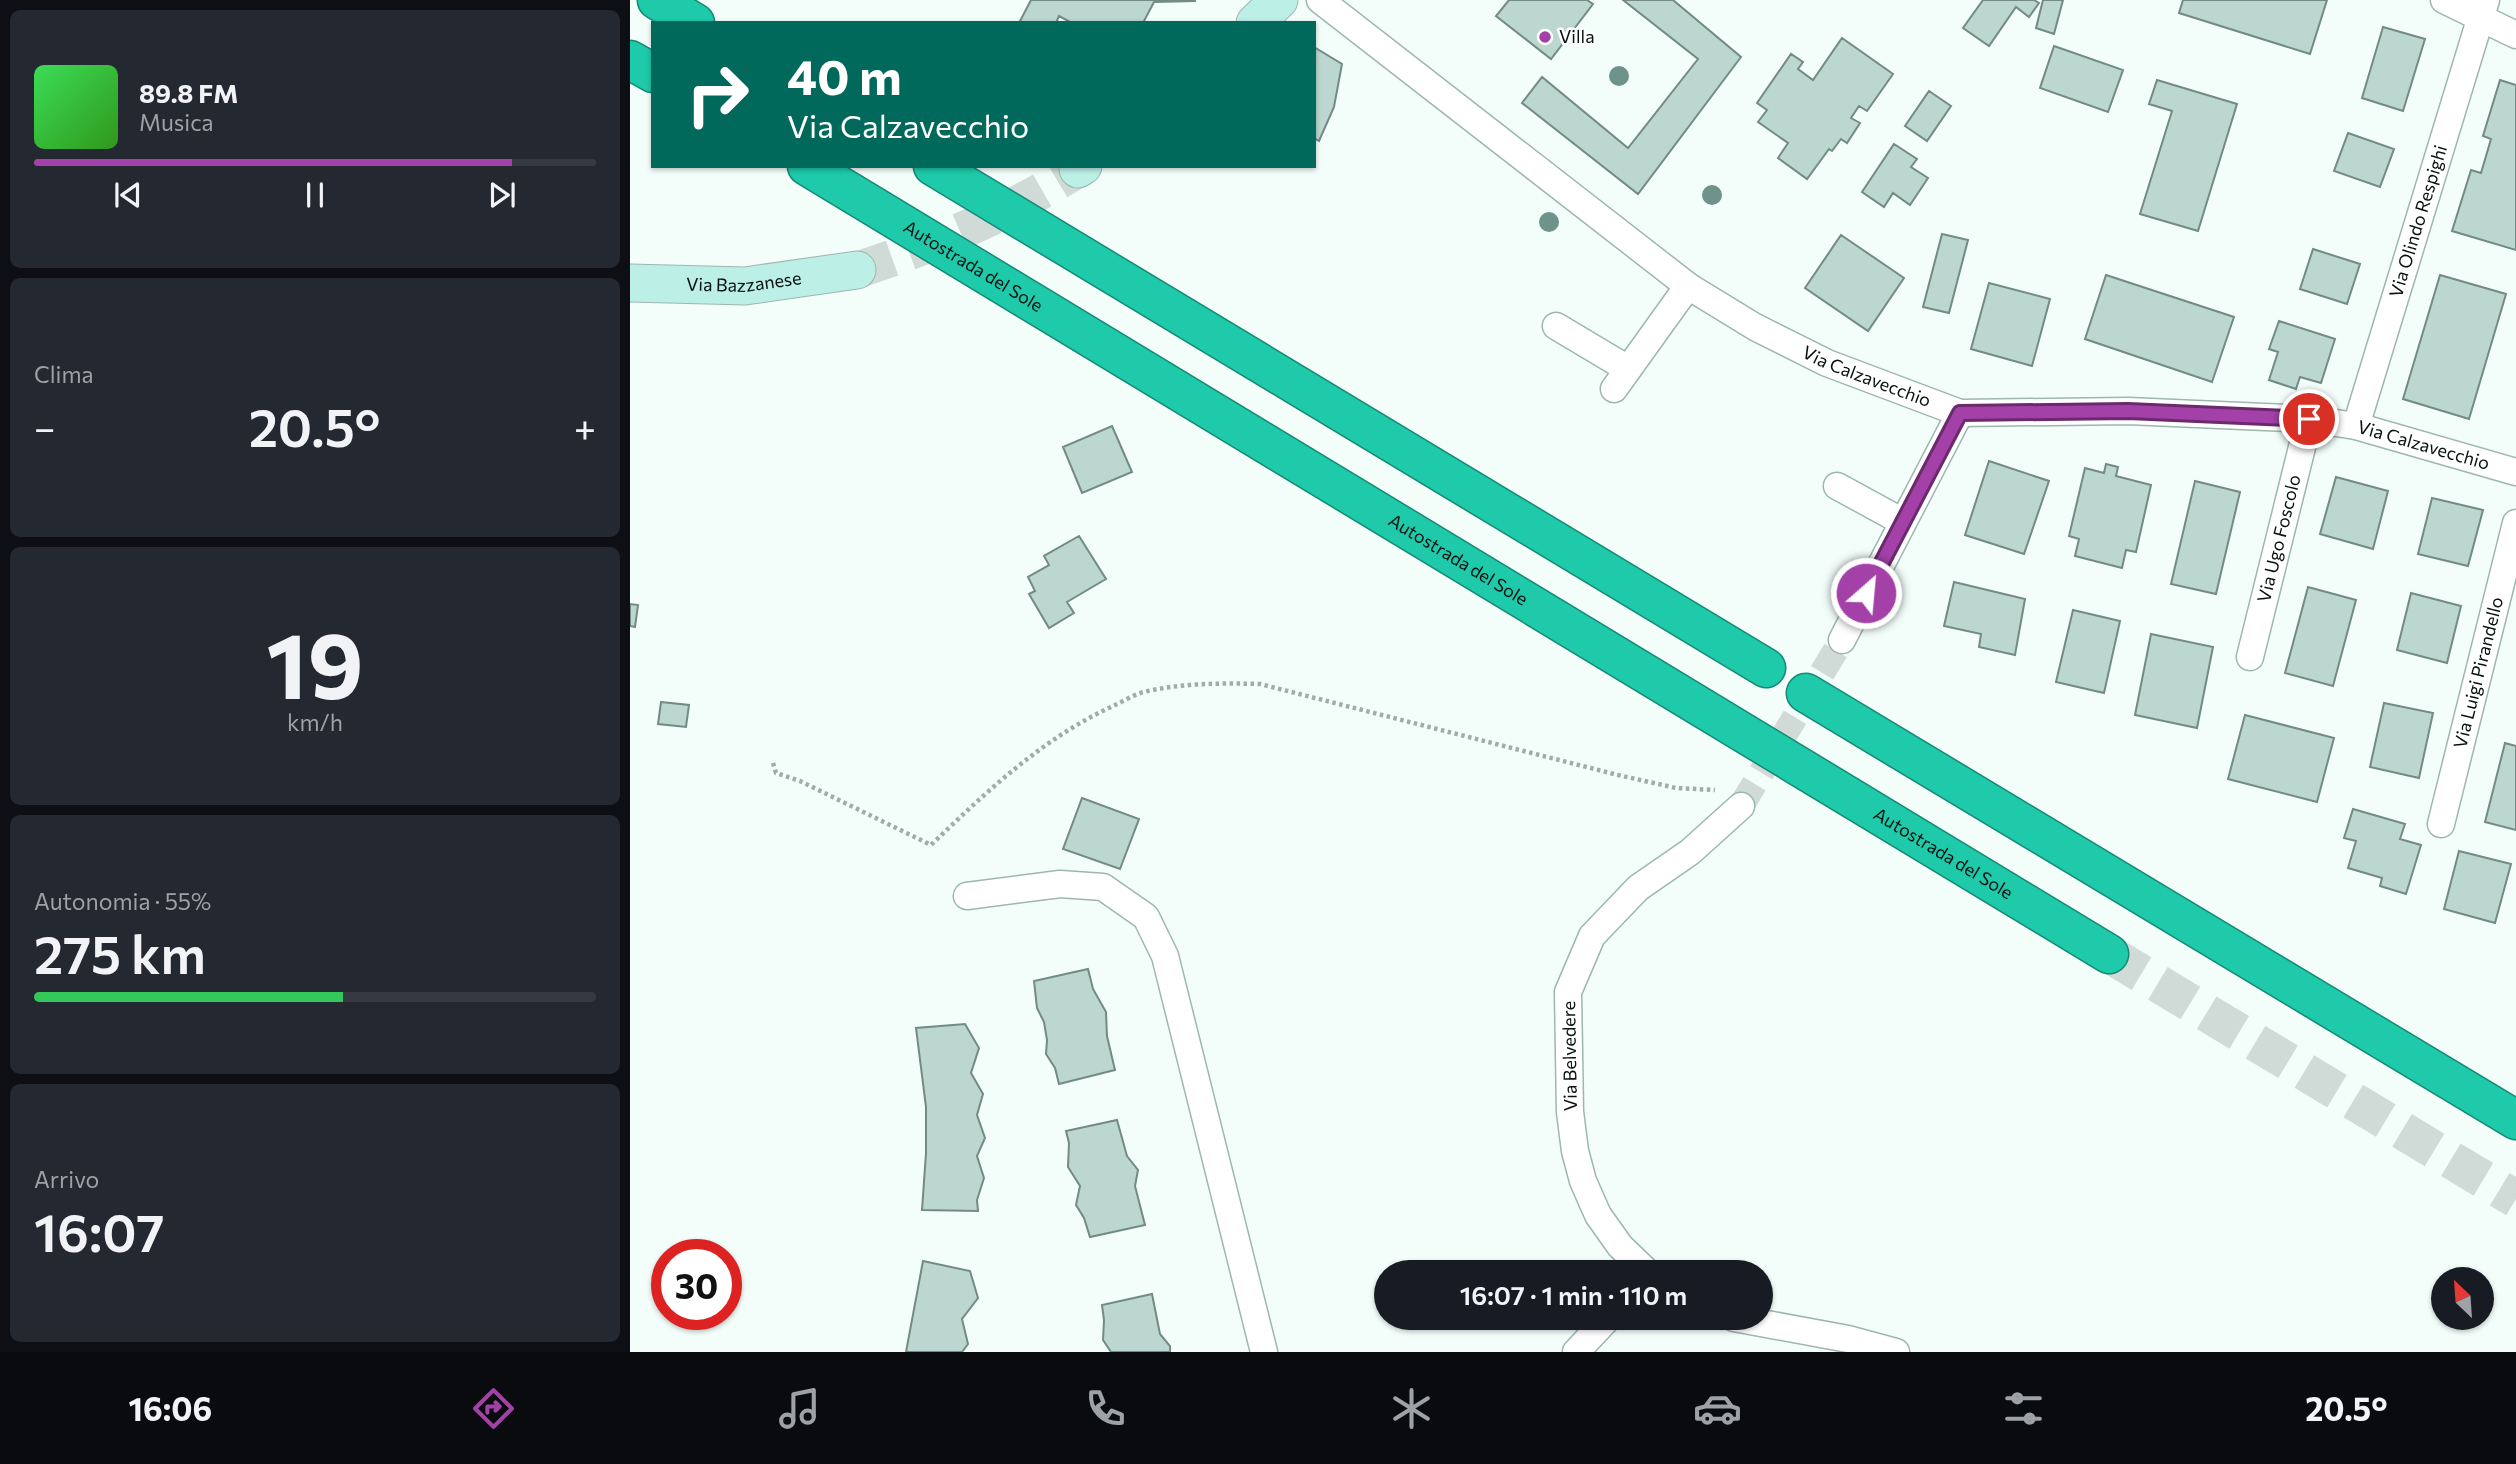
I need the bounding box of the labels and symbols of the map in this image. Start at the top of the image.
place label: Villa [1559,25,1595,47]
marker: Villa [1537,29,1553,45]
street label: Via Olindo Respighi [2384,142,2451,300]
street label: Autostrada del Sole [900,215,1047,316]
street label: Via Bazzanese [686,266,803,296]
street label: Via Calzavecchio [1799,341,1934,411]
pin [2279,389,2339,449]
street label: Via Calzavecchio [2355,415,2492,474]
street label: Via Ugo Foscolo [2252,472,2305,604]
street label: Autostrada del Sole [1385,509,1532,610]
position arrow [1829,556,1903,630]
street label: Via Luigi Pirandello [2448,594,2507,750]
street label: Autostrada del Sole [1870,802,2017,903]
street label: Via Belvedere [1557,1001,1581,1111]
speed limit sign: 30 [651,1239,742,1330]
north arrow [2431,1267,2494,1330]

